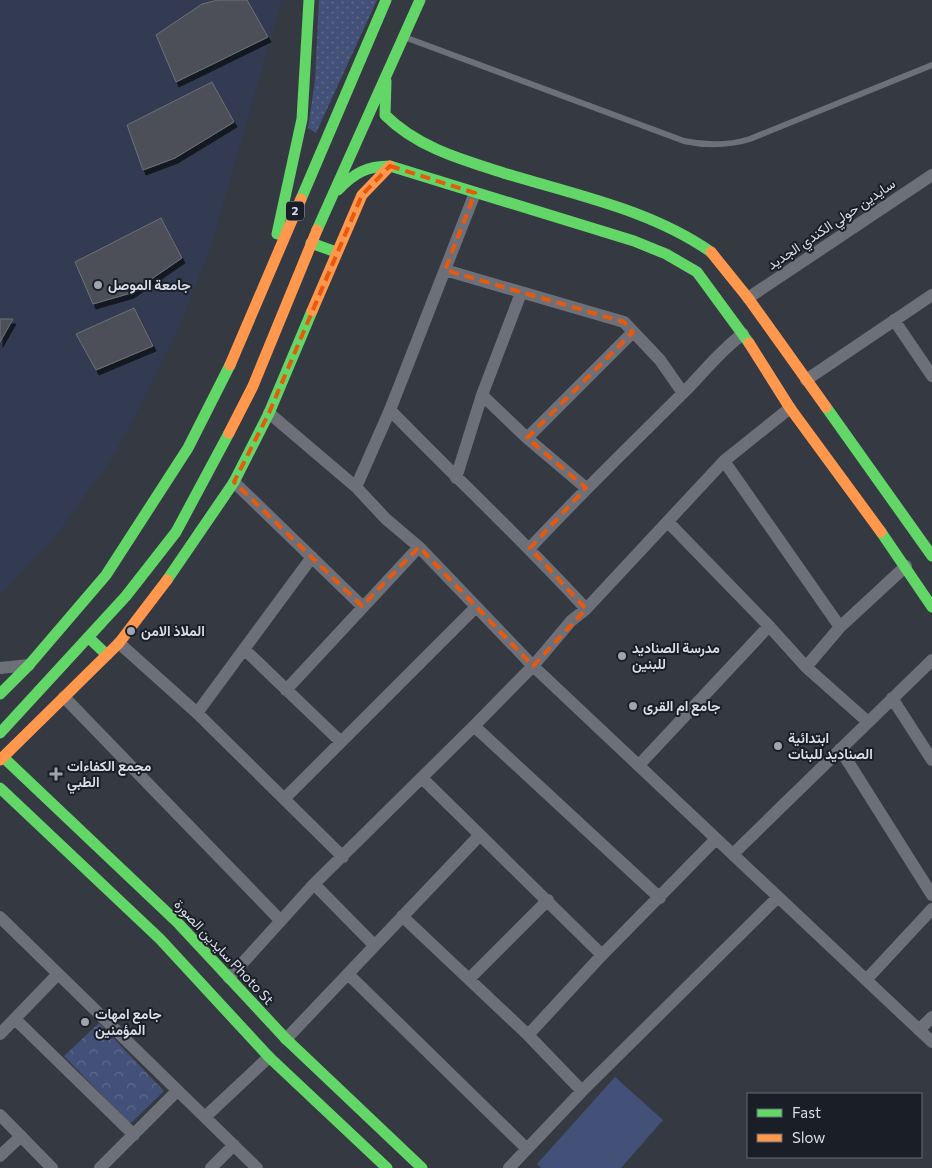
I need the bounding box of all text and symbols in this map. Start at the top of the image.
street label: سايدين حولي الكندي الجديد [763,174,900,276]
road number: 2 [286,202,304,220]
place label: جامعة الموصل [108,276,191,294]
marker: جامعة الموصل [92,279,104,291]
place label: الملاذ الامن [141,622,205,640]
marker: الملاذ الامن [125,625,137,637]
place label: مدرسة الصناديد للبنين [632,639,720,673]
marker: مدرسة الصناديد للبنين [616,650,628,662]
place label: جامع ام القرى [643,697,721,716]
marker: جامع ام القرى [627,700,639,712]
place label: ابتدائية الصناديد للبنات [788,729,873,763]
marker: ابتدائية الصناديد للبنات [772,740,784,752]
place label: مجمع الكفاءات الطبي [67,757,152,794]
marker: مجمع الكفاءات الطبي [49,767,63,781]
street label: سايدين الصورة Photo St [170,895,278,1009]
place label: جامع امهات المؤمنين [95,1005,162,1039]
marker: جامع امهات المؤمنين [79,1016,91,1028]
legend [747,1093,922,1158]
text: Fast [792,1103,821,1121]
text: Slow [792,1128,825,1146]

